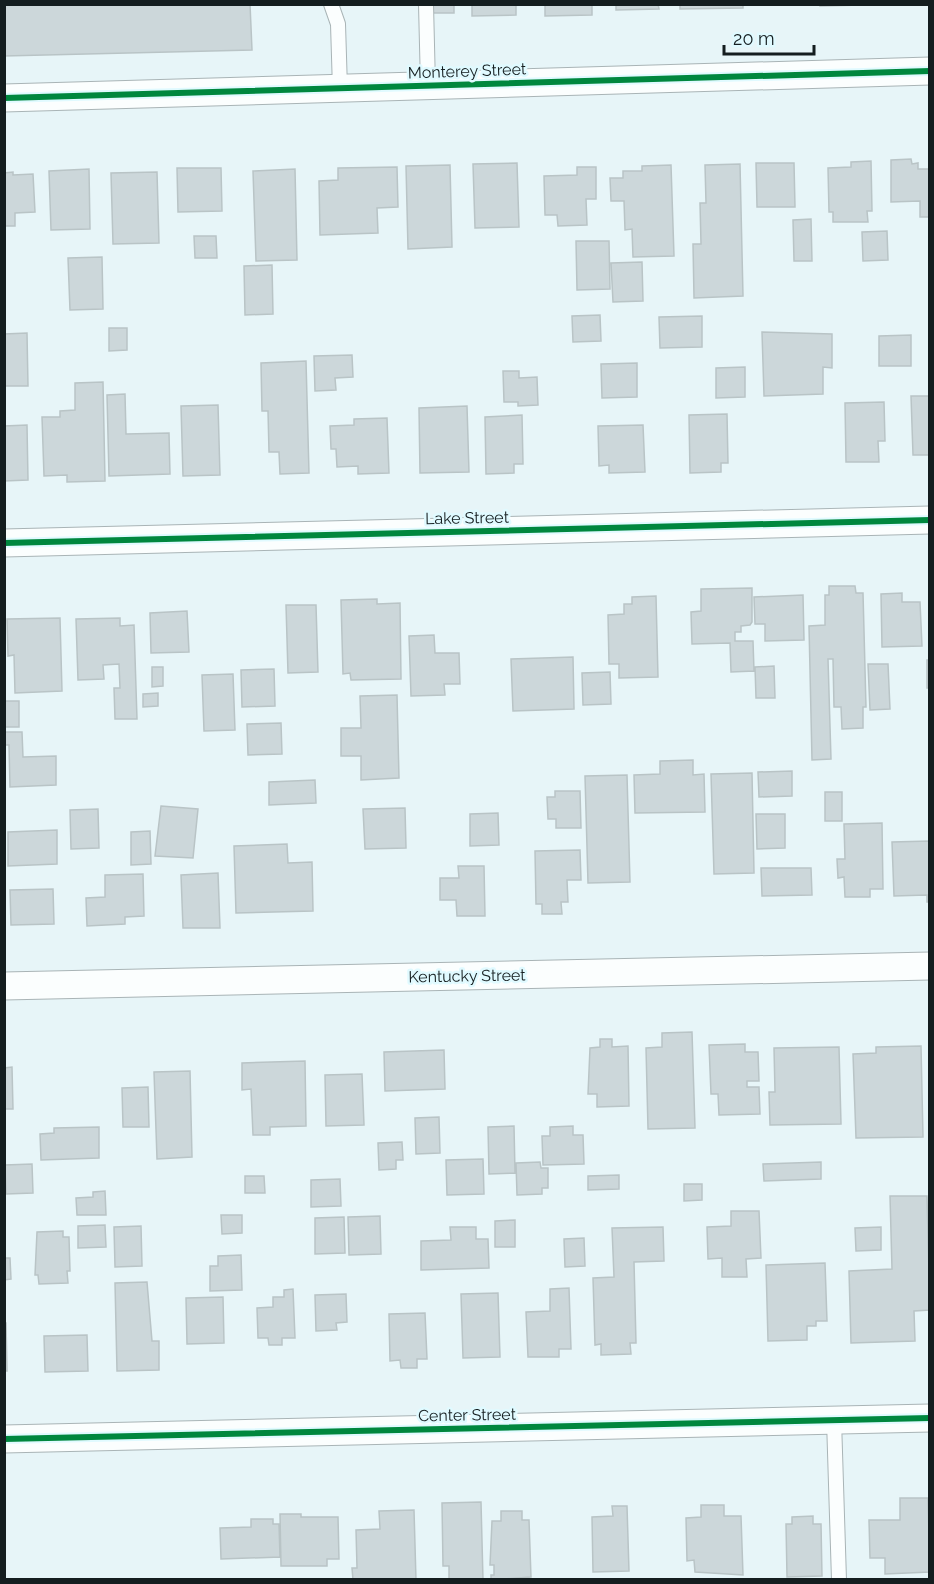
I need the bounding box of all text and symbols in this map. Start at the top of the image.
scale bar [724,18,814,56]
text: 20 m [733,28,775,49]
street label: Monterey Street [407,59,527,83]
street label: Lake Street [425,508,510,528]
street label: Kentucky Street [408,965,526,987]
street label: Center Street [418,1405,517,1425]

